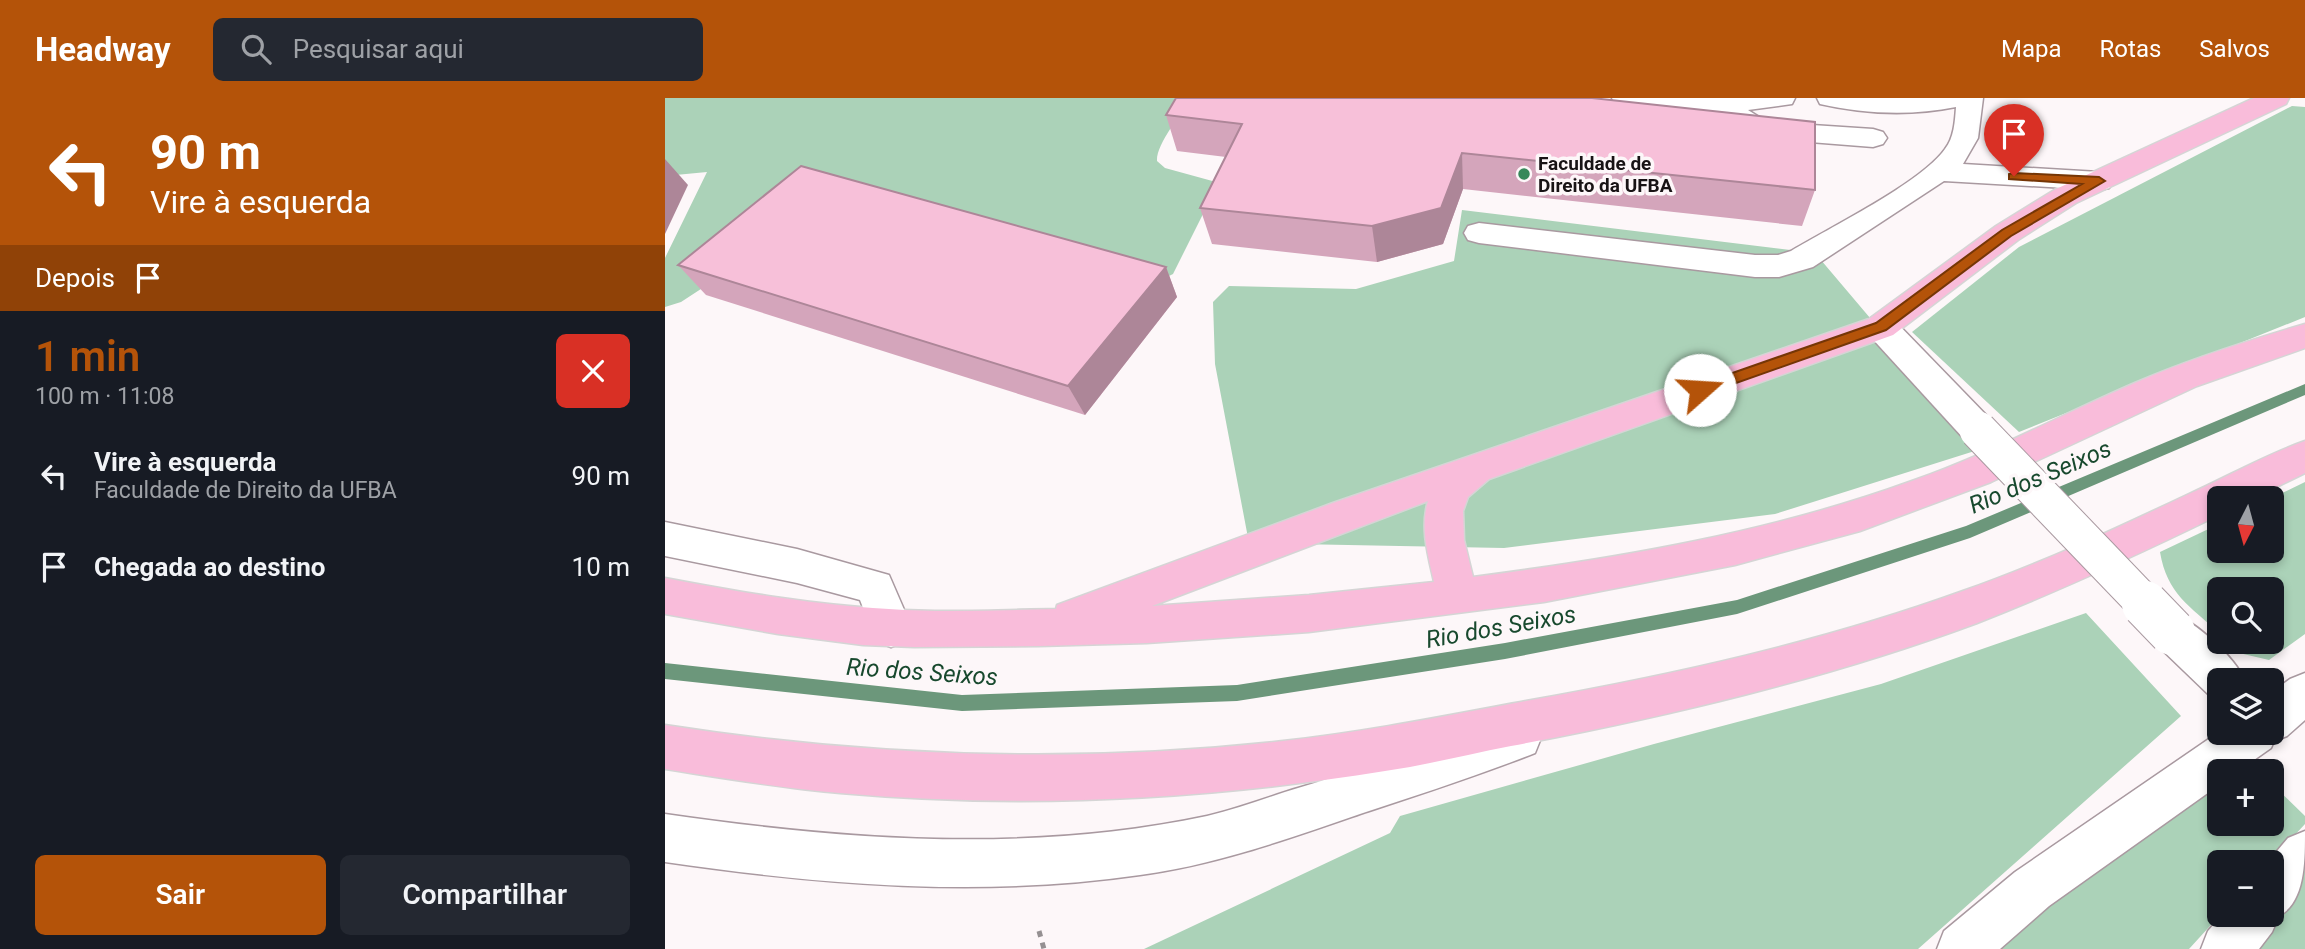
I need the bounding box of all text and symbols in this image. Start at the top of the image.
search box [213,18,703,81]
text: Headway [35,30,171,69]
icon: search [237,30,275,68]
text: Pesquisar aqui [293,34,464,64]
text: Mapa [2001,35,2062,63]
text: Rotas [2100,35,2161,63]
text: Salvos [2199,35,2270,63]
pin [1984,104,2044,176]
icon: arrive [1995,115,2033,153]
text: 90 m [150,124,261,181]
icon: left [35,126,126,217]
place label: Faculdade de Direito da UFBA [1538,152,1673,197]
marker: Faculdade de Direito da UFBA [1516,166,1532,182]
text: Vire à esquerda [150,183,371,221]
icon: arrive [129,259,167,297]
text: Depois [35,263,115,293]
text: 1 min [35,332,140,381]
button: close [556,334,630,408]
position arrow [1663,353,1737,427]
text: 100 m · 11:08 [35,383,174,410]
water label: Rio dos Seixos [1965,434,2115,520]
text: Vire à esquerda [94,447,277,477]
icon: left [35,457,73,495]
text: 90 m [572,461,630,491]
text: Faculdade de Direito da UFBA [94,477,397,504]
north arrow [2207,486,2284,564]
map controls [2207,486,2284,927]
icon: arrive [35,548,73,586]
text: Chegada ao destino [94,552,325,582]
text: 10 m [572,552,630,582]
button: search [2207,577,2284,654]
water label: Rio dos Seixos [1424,600,1578,654]
water label: Rio dos Seixos [845,653,999,691]
button: layers [2207,668,2284,745]
button: + [2207,759,2284,836]
button: − [2207,850,2284,927]
button: Sair [35,855,326,935]
button: Compartilhar [340,855,630,935]

